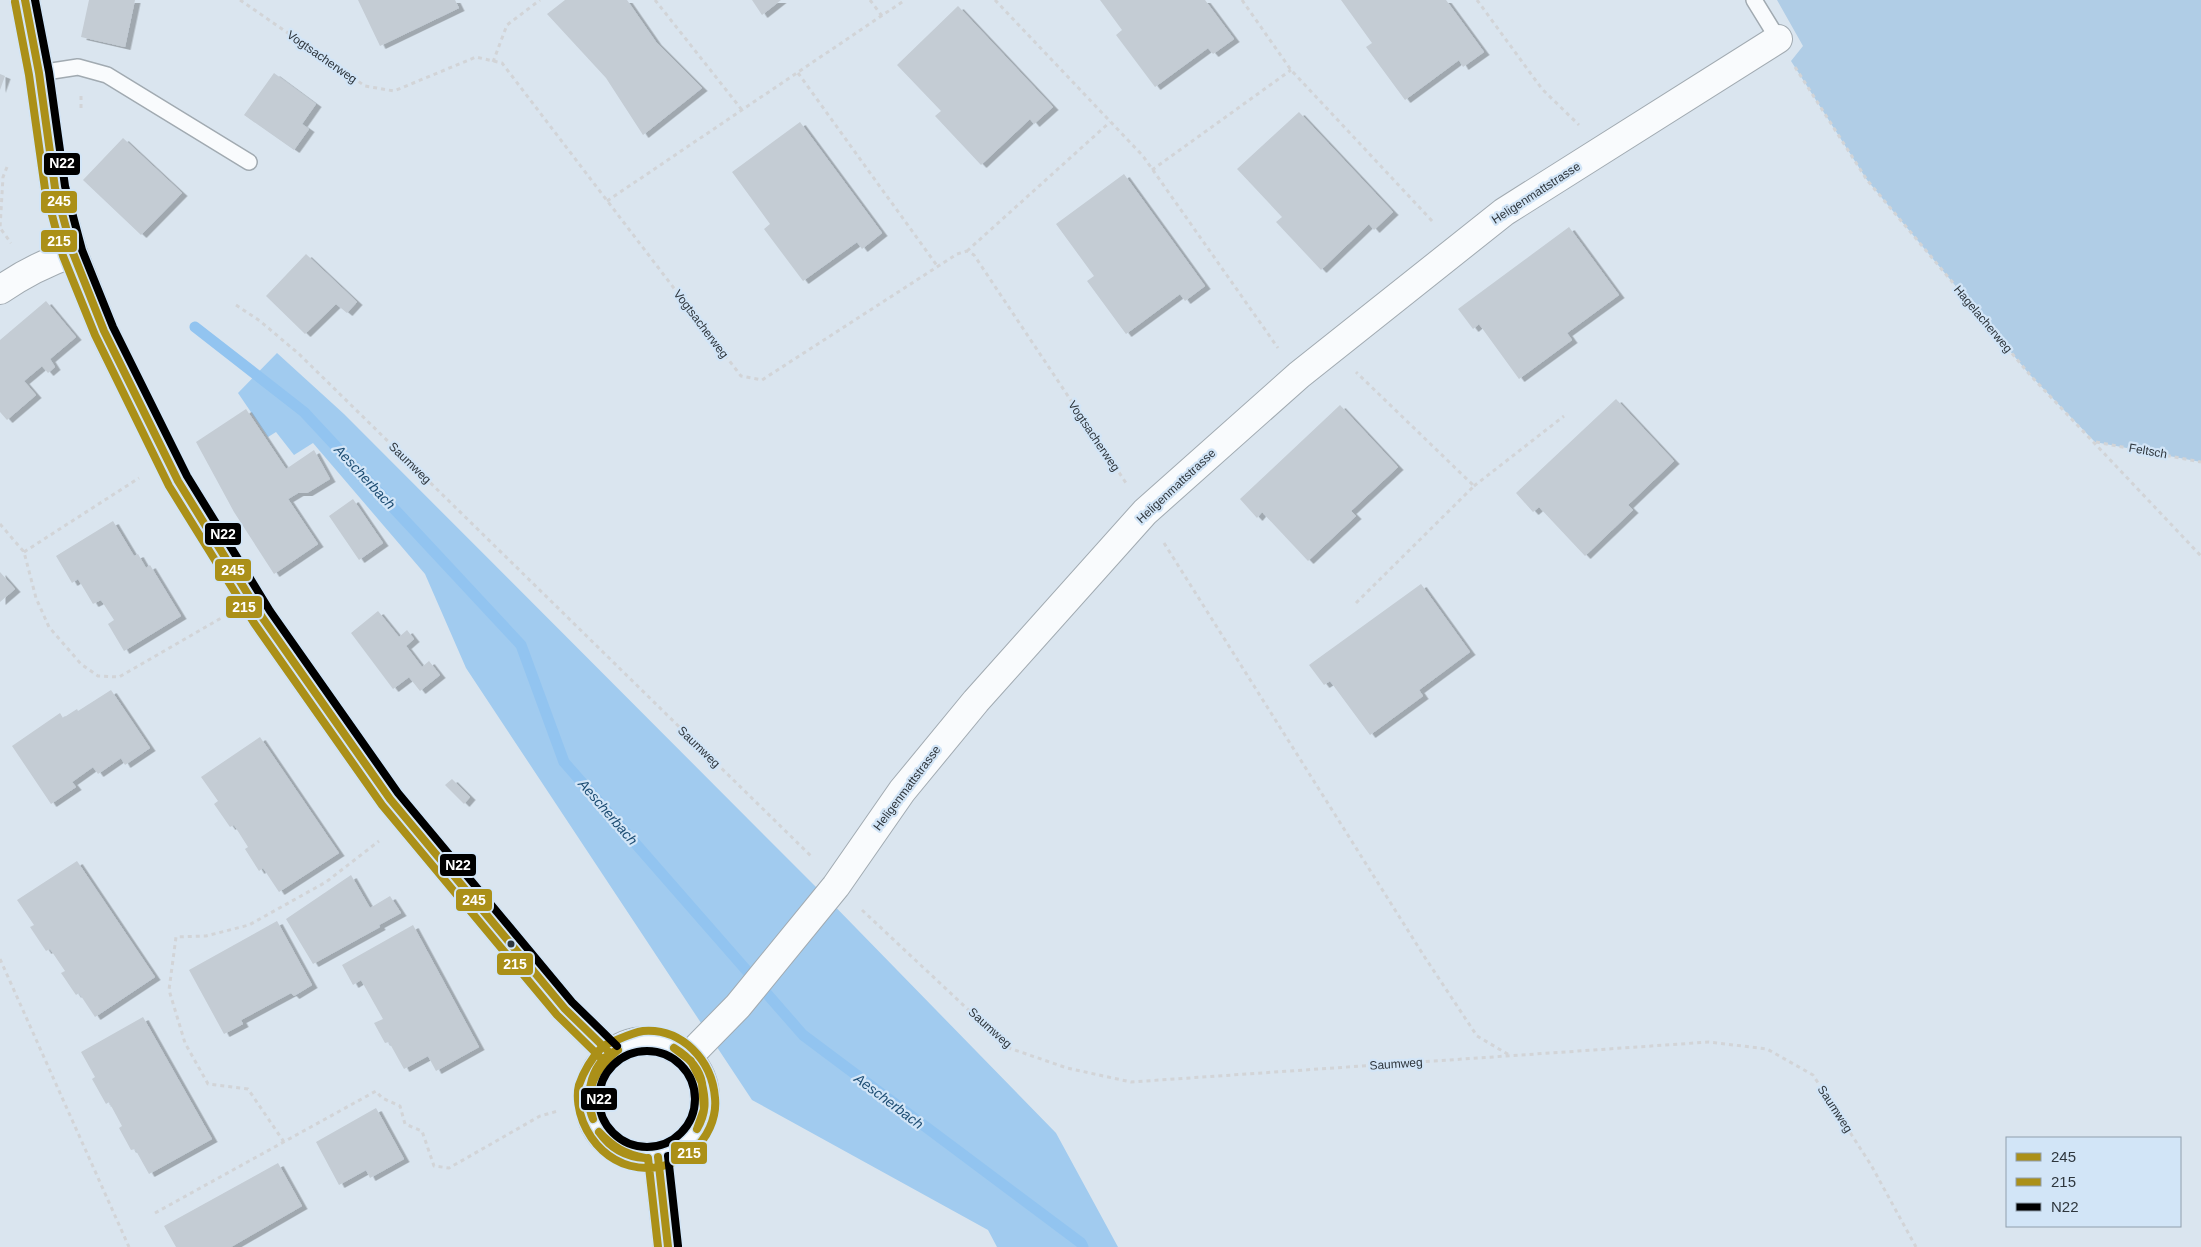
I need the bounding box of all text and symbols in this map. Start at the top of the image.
street label: Vogtsacherweg [284,28,360,86]
line badge: N22 [43,152,81,176]
text: N22 [49,155,75,171]
street label: Heligenmattstrasse [1489,159,1583,227]
line badge: 245 [40,190,78,214]
text: 245 [47,193,71,209]
line badge: 215 [40,229,78,253]
text: 215 [47,233,71,249]
street label: Hagelacherweg [1951,283,2015,355]
street label: Vogtsacherweg [671,287,731,361]
street label: Vogtsacherweg [1065,398,1123,474]
street label: Saumweg [386,439,434,487]
water label: Aescherbach [331,441,399,512]
street label: Feltsch [2128,441,2168,461]
street label: Heligenmattstrasse [1134,446,1219,526]
line badge: N22 [204,522,242,546]
text: N22 [210,526,236,542]
line badge: 245 [214,558,252,582]
text: 245 [221,562,245,578]
line badge: 215 [225,595,263,619]
text: 215 [232,599,256,615]
street label: Saumweg [675,723,723,771]
street label: Heligenmattstrasse [871,743,944,833]
water label: Aescherbach [575,775,641,848]
line badge: N22 [439,853,477,877]
text: N22 [445,857,471,873]
line badge: 245 [455,888,493,912]
text: 245 [462,892,486,908]
unlabelled marker [506,939,516,949]
line badge: 215 [496,952,534,976]
text: 215 [503,956,527,972]
street label: Saumweg [965,1005,1015,1051]
street label: Saumweg [1369,1055,1423,1073]
water label: Aescherbach [851,1069,927,1132]
street label: Saumweg [1815,1083,1855,1135]
line badge: N22 [580,1087,618,1111]
text: N22 [586,1091,612,1107]
legend [2006,1137,2181,1227]
line badge: 215 [670,1141,708,1165]
text: 215 [677,1145,701,1161]
text: 245 [2051,1148,2076,1165]
text: 215 [2051,1173,2076,1190]
text: N22 [2051,1198,2079,1215]

